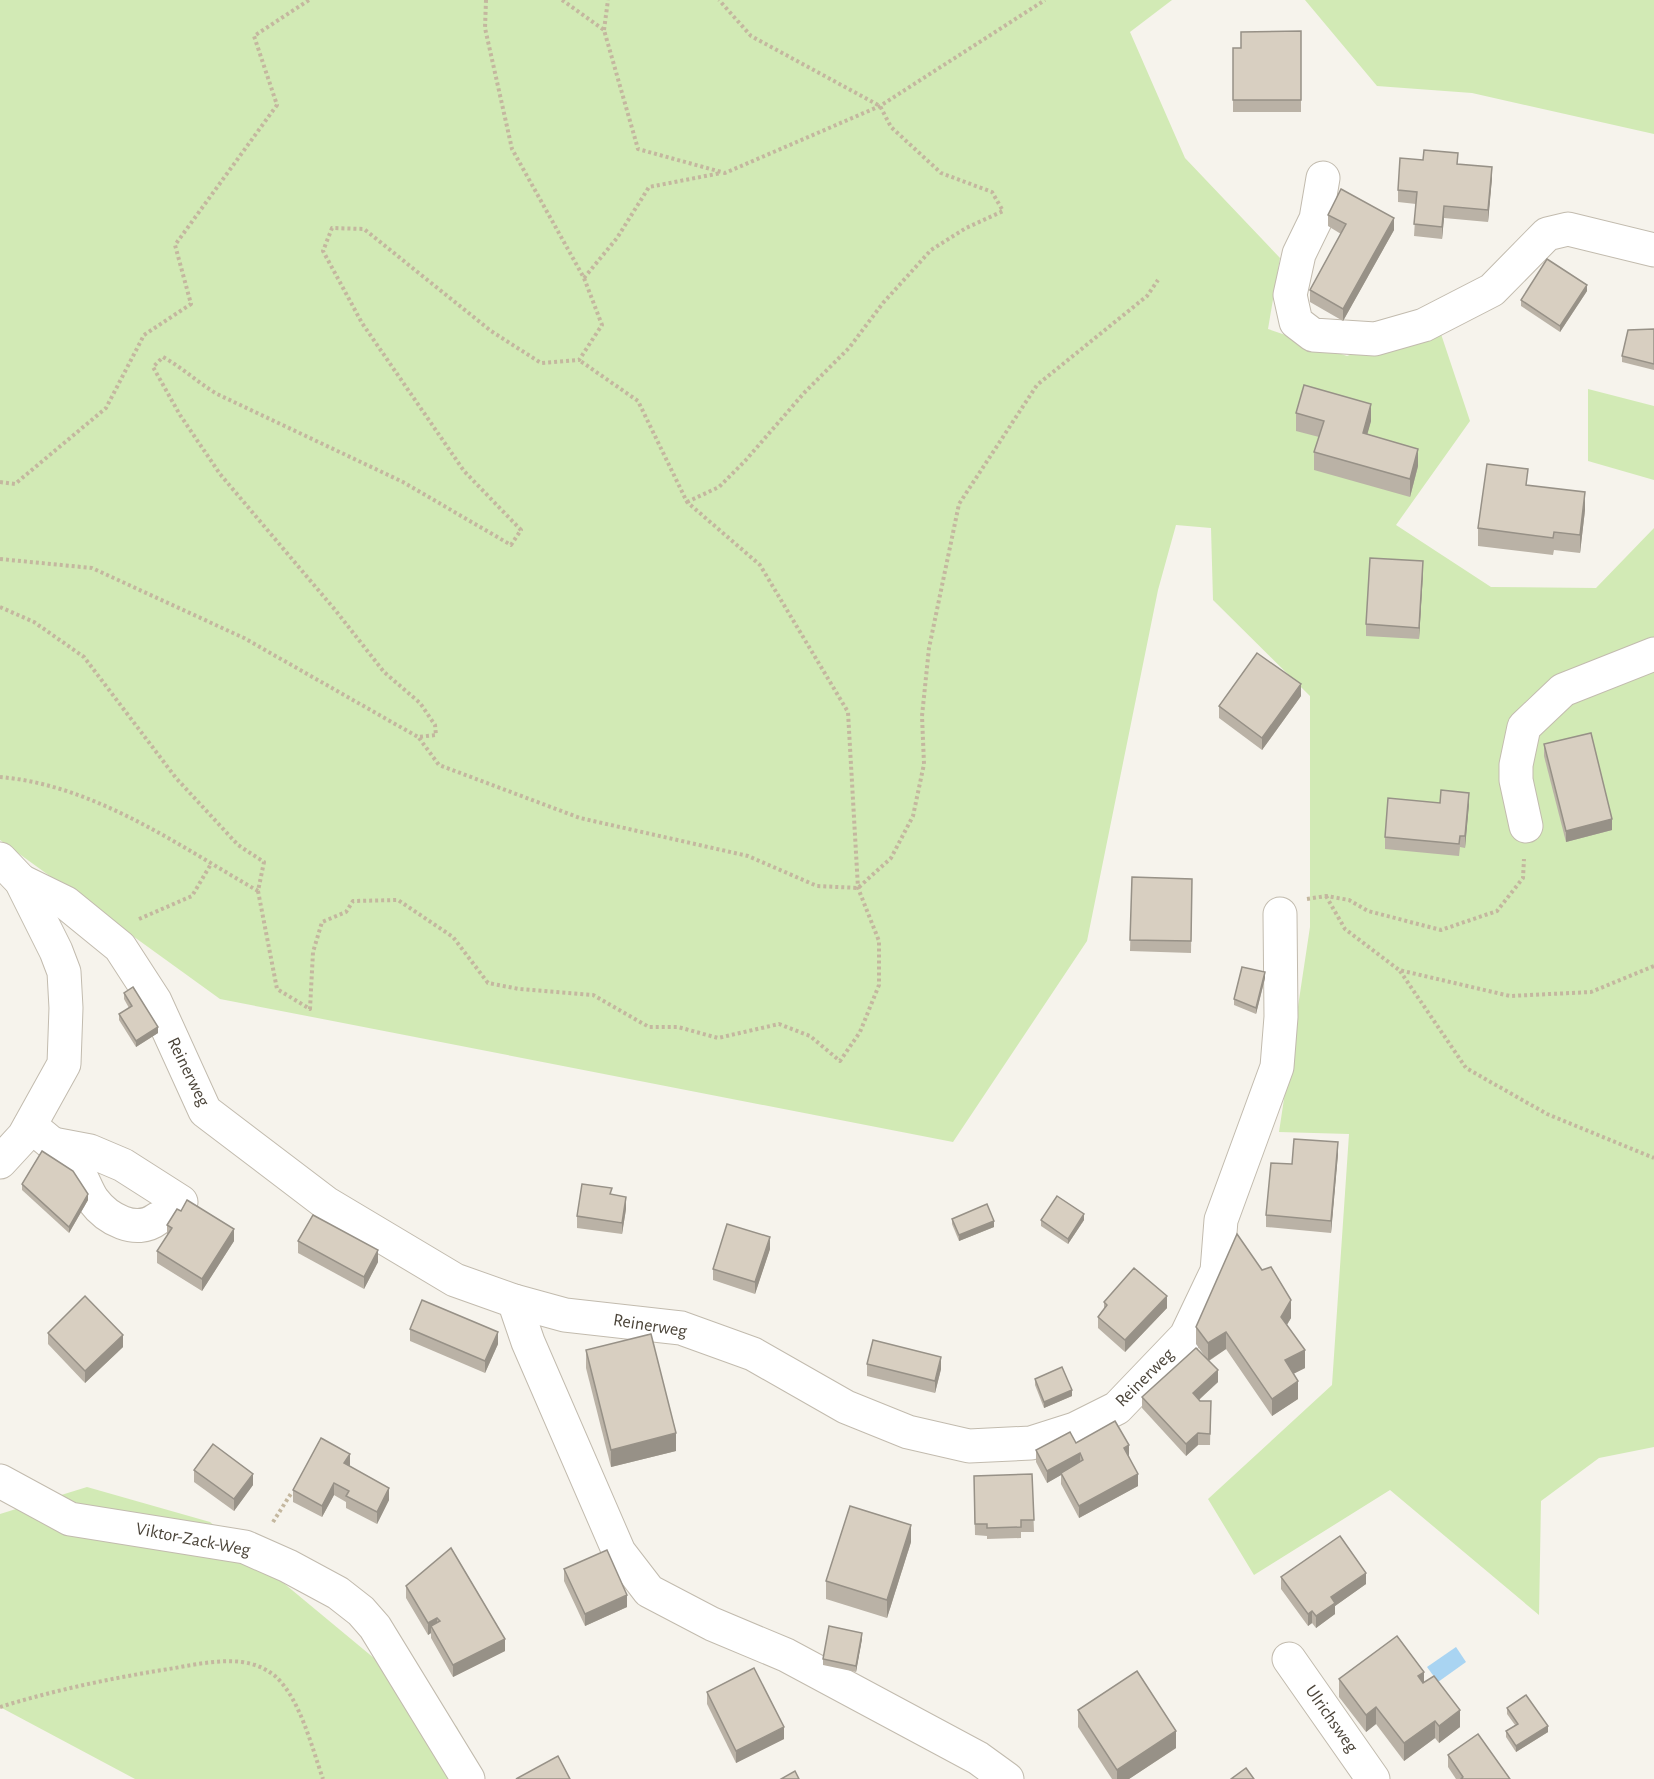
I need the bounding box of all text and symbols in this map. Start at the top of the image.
street label: Reinerweg [164,1035,212,1110]
street label: Reinerweg [612,1311,688,1341]
street label: Reinerweg [1112,1345,1178,1411]
street label: Viktor-Zack-Weg [134,1520,252,1560]
street label: Ulrichsweg [1301,1682,1361,1756]

